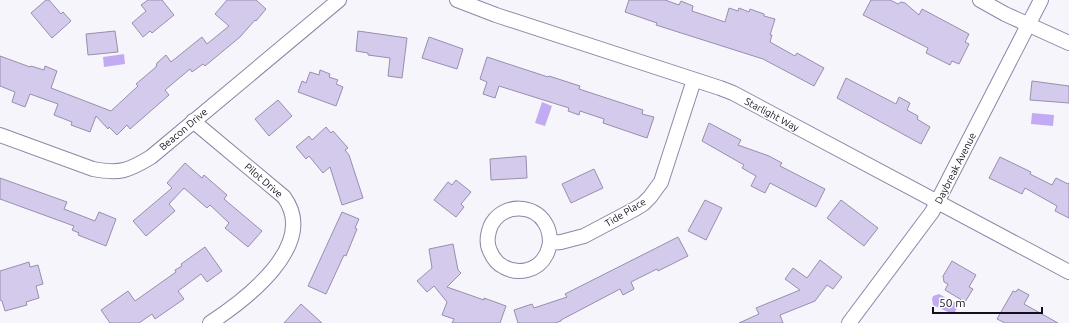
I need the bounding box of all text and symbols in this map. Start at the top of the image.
street label: Starlight Way [743,96,801,133]
street label: Beacon Drive [157,106,210,153]
street label: Daybreak Avenue [933,131,978,206]
street label: Pilot Drive [242,161,285,200]
street label: Tide Place [603,196,648,229]
scale bar [933,289,1042,315]
text: 50 m [939,296,966,309]

